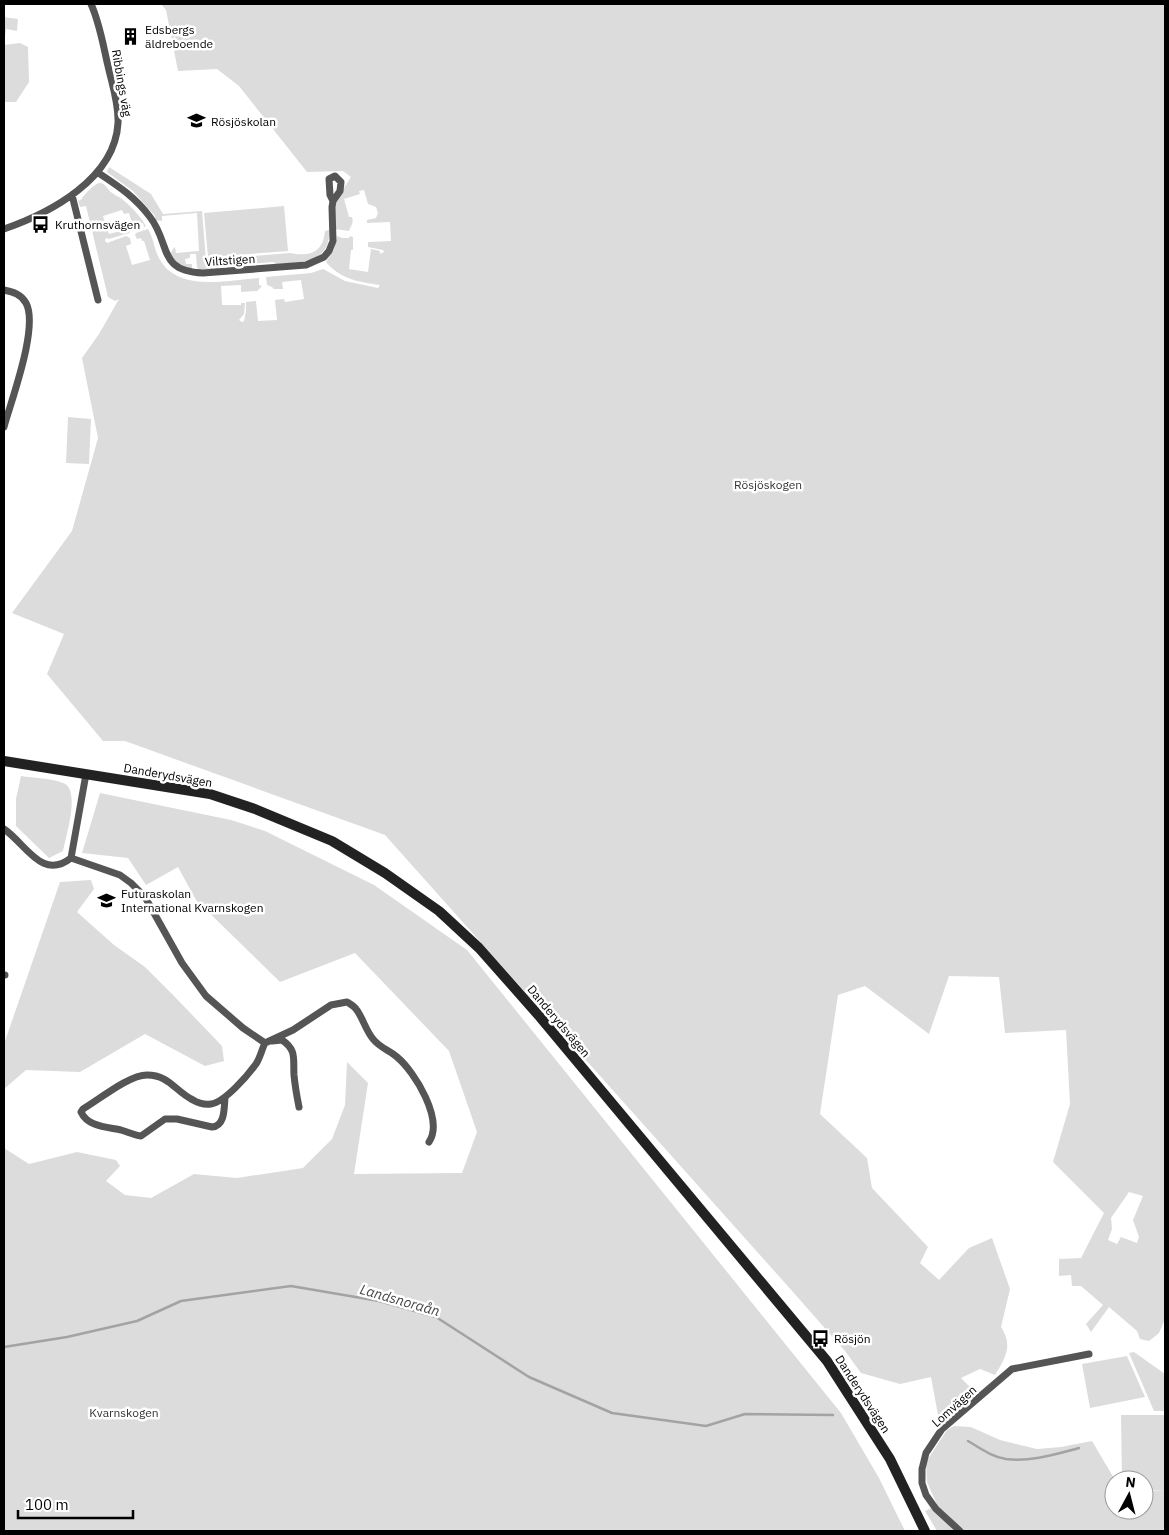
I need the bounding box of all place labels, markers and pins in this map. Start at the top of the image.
place label: Edsbergs äldreboende [145,22,214,51]
building icon: Edsbergs äldreboende [121,26,141,46]
school or university icon: Rösjöskolan [187,111,207,131]
place label: Rösjöskolan [211,114,276,129]
bus stop icon: Kruthornsvägen [31,214,51,234]
place label: Kruthornsvägen [55,217,140,232]
place label: Futuraskolan International Kvarnskogen [121,886,264,915]
school or university icon: Futuraskolan International Kvarnskogen [97,890,117,910]
bus stop icon: Rösjön [810,1328,830,1348]
place label: Rösjön [834,1331,871,1346]

